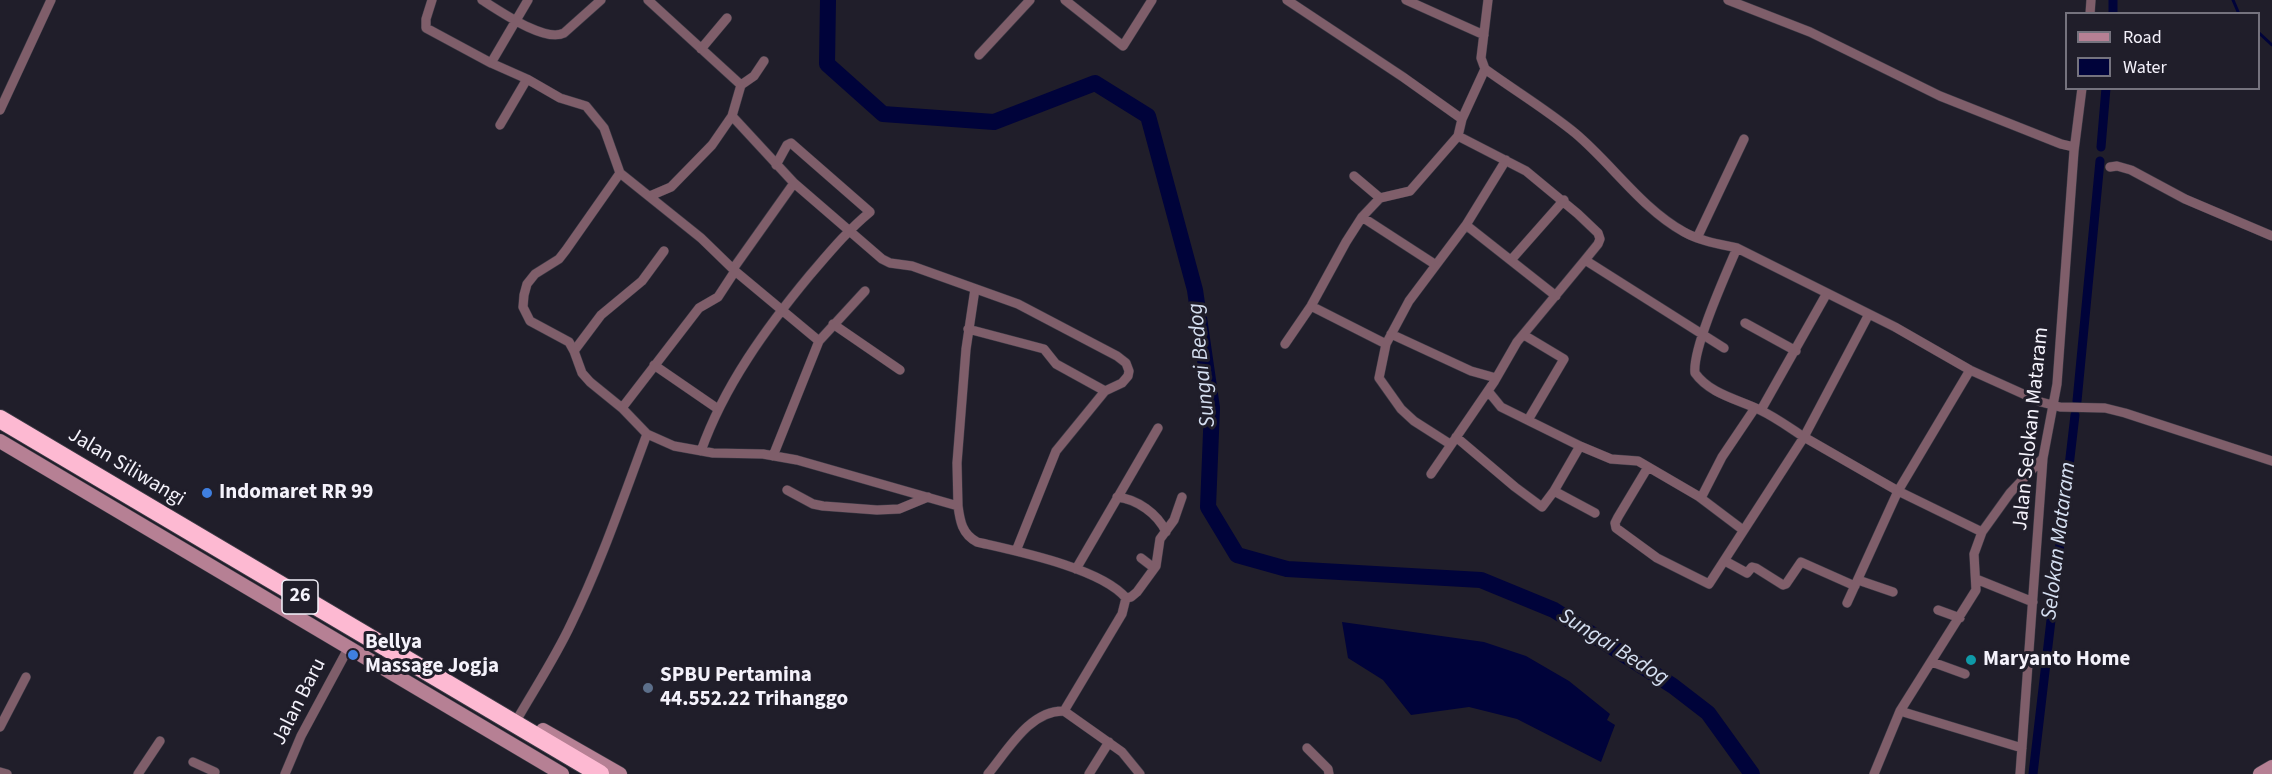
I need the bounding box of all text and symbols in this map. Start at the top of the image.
legend [2065,12,2260,90]
text: Road [2123,25,2162,50]
text: Water [2123,55,2167,80]
water label: Sungai Bedog [1183,301,1223,429]
street label: Jalan Selokan Mataram [2009,326,2055,532]
street label: Jalan Siliwangi [63,423,189,513]
water label: Selokan Mataram [2037,461,2083,621]
place label: Indomaret RR 99 [219,480,373,506]
marker: Indomaret RR 99 [200,486,214,500]
road number: 26 [282,580,318,614]
water label: Sungai Bedog [1553,604,1673,692]
place label: Bellya Massage Jogja [365,630,499,680]
place label: Maryanto Home [1983,647,2130,673]
marker: Bellya Massage Jogja [346,648,360,662]
marker: Maryanto Home [1964,653,1978,667]
street label: Jalan Baru [267,654,333,750]
place label: SPBU Pertamina 44.552.22 Trihanggo [660,663,848,713]
marker: SPBU Pertamina 44.552.22 Trihanggo [641,681,655,695]

